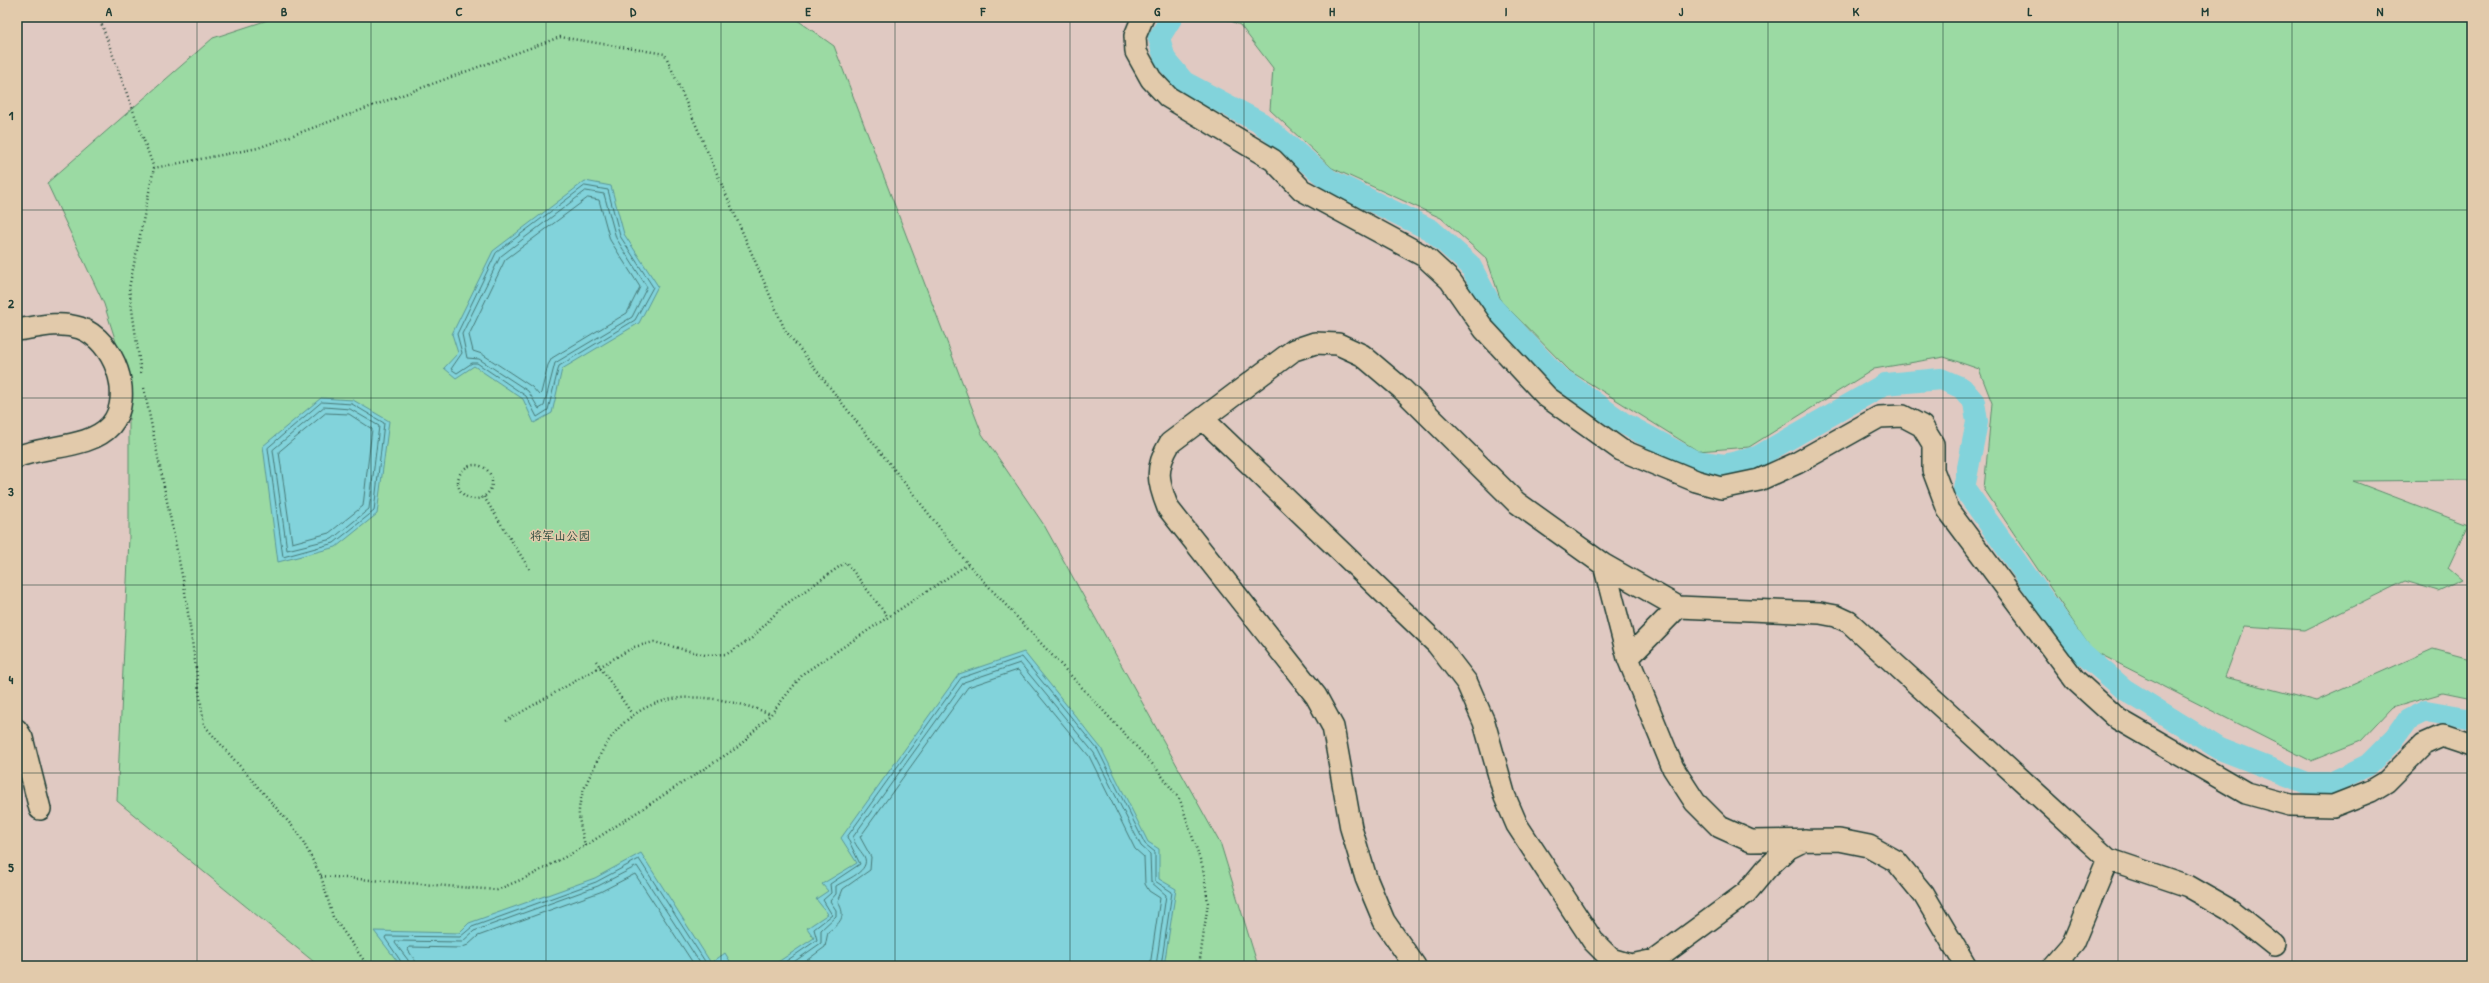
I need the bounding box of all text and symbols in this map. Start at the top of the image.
text: A [106,2,113,20]
text: B [281,2,288,20]
text: C [455,2,463,20]
text: D [630,2,637,20]
text: E [805,2,811,20]
text: F [980,2,987,20]
text: G [1154,2,1161,20]
text: H [1329,2,1335,20]
text: I [1504,2,1508,20]
text: J [1679,2,1684,20]
text: K [1853,2,1860,20]
text: L [2028,2,2033,20]
text: M [2201,2,2209,20]
text: N [2377,2,2384,20]
text: 1 [9,106,14,124]
text: 2 [8,294,15,312]
text: 3 [8,482,14,500]
park label: 将军山公园 [530,527,590,544]
text: 4 [9,670,14,688]
text: 5 [8,858,14,876]

